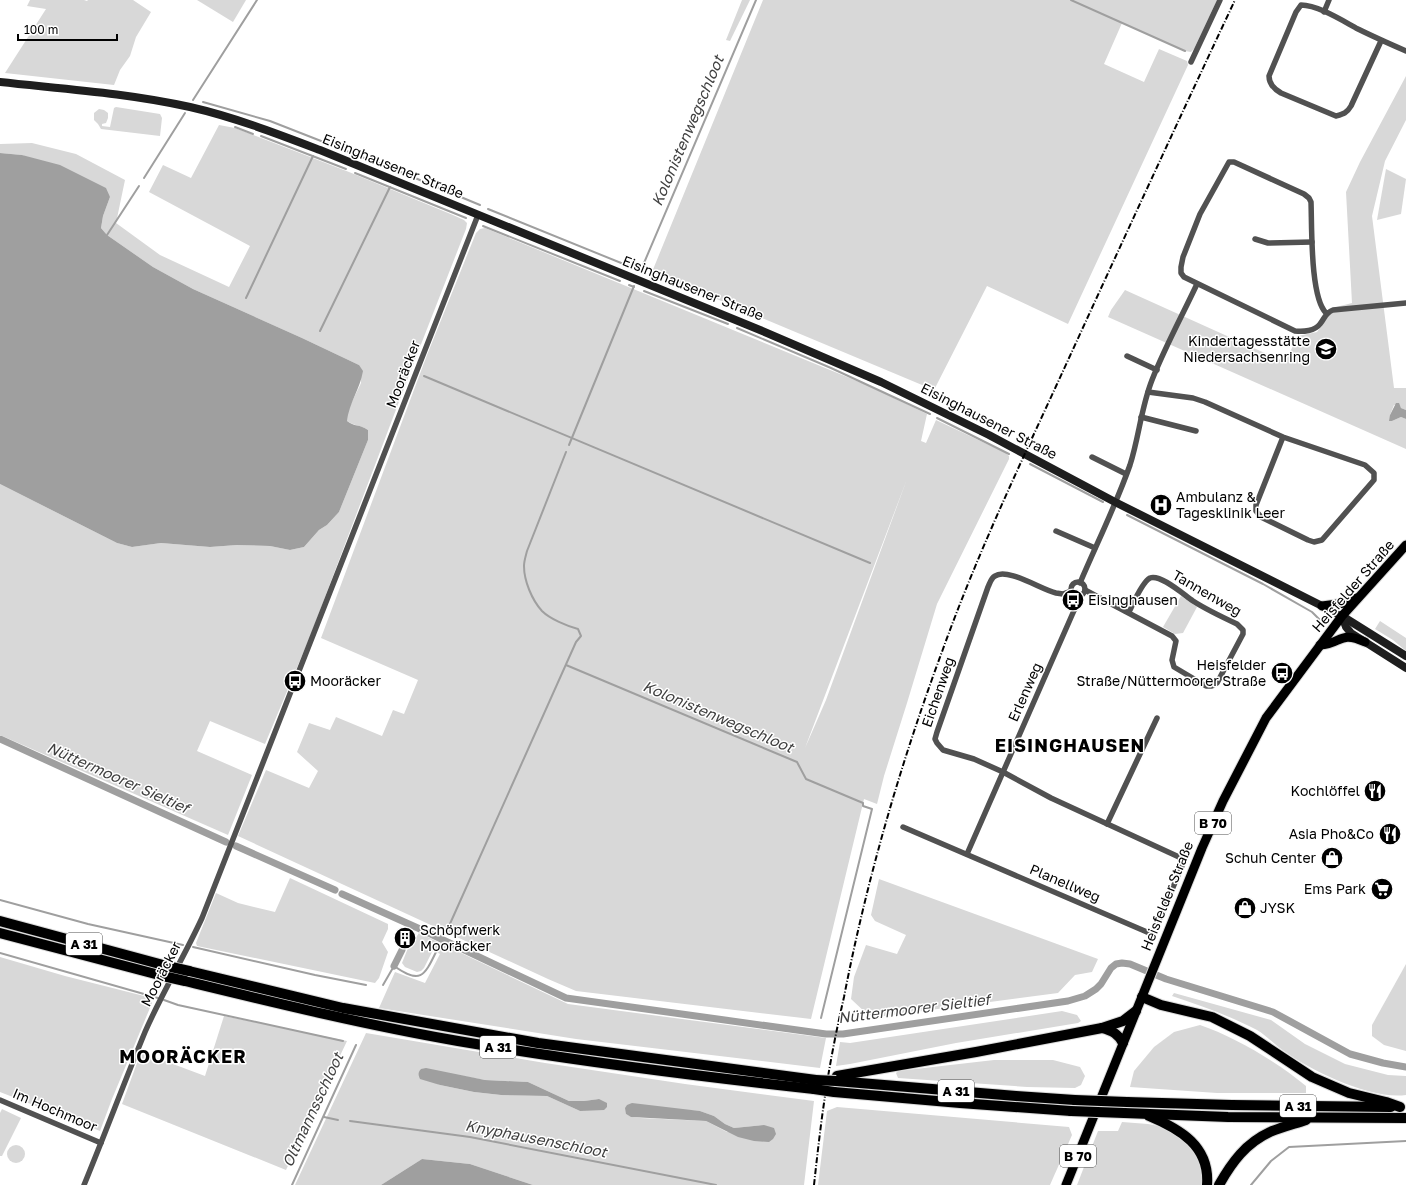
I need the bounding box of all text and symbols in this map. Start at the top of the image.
scale bar [18,16,117,42]
text: 100 m [24,22,58,37]
water label: Kolonistenwegschloot [647,51,729,209]
street label: Eisinghausener Straße [320,129,466,202]
street label: Eisinghausener Straße [620,251,766,324]
place label: Kindertagesstätte Niedersachsenring [1183,332,1310,365]
school or university icon: Kindertagesstätte Niedersachsenring [1313,336,1339,362]
street label: Mooräcker [382,337,423,410]
street label: Eisinghausener Straße [918,379,1060,462]
place label: Ambulanz & Tagesklinik Leer [1176,488,1285,521]
hospital icon: Ambulanz & Tagesklinik Leer [1148,492,1174,518]
street label: Heisfelder Straße [1308,536,1397,635]
street label: Tannenweg [1170,566,1245,619]
bus stop icon: Eisinghausen [1060,587,1086,613]
place label: Eisinghausen [1088,591,1178,608]
street label: Eichenweg [918,655,957,729]
place label: Heisfelder Straße/Nüttermoorer Straße [1076,656,1267,689]
street label: Erlenweg [1004,660,1045,724]
bus stop icon: Heisfelder Straße/Nüttermoorer Straße [1269,660,1295,686]
bus stop icon: Mooräcker [282,668,308,694]
place label: Mooräcker [310,672,381,689]
water label: Kolonistenwegschloot [640,676,798,758]
district label: EISINGHAUSEN [995,734,1145,756]
water label: Nüttermoorer Sieltief [45,738,194,817]
restaurant icon: Kochlöffel [1362,778,1388,804]
place label: Kochlöffel [1291,782,1360,799]
road number: B 70 [1195,812,1231,834]
restaurant icon: Asia Pho&Co [1377,821,1403,847]
place label: Asia Pho&Co [1289,825,1374,842]
street label: Heisfelder Straße [1137,838,1196,953]
shop icon: Schuh Center [1319,845,1345,871]
place label: Schuh Center [1225,849,1317,866]
street label: Planellweg [1027,860,1103,905]
supermarket icon: Ems Park [1369,876,1395,902]
place label: Ems Park [1304,880,1366,897]
shop icon: JYSK [1232,895,1258,921]
place label: JYSK [1260,899,1295,916]
place label: Schöpfwerk Mooräcker [420,921,500,954]
building icon: Schöpfwerk Mooräcker [392,925,418,951]
road number: A 31 [66,933,102,955]
street label: Mooräcker [137,938,184,1009]
water label: Nüttermoorer Sieltief [837,989,993,1026]
road number: A 31 [480,1036,516,1058]
district label: MOORÄCKER [119,1045,247,1067]
water label: Oltmannsschloot [278,1048,347,1169]
road number: A 31 [938,1080,974,1102]
street label: Im Hochmoor [10,1084,101,1135]
road number: A 31 [1280,1095,1316,1117]
water label: Knyphausenschloot [464,1115,610,1162]
road number: B 70 [1060,1145,1096,1167]

